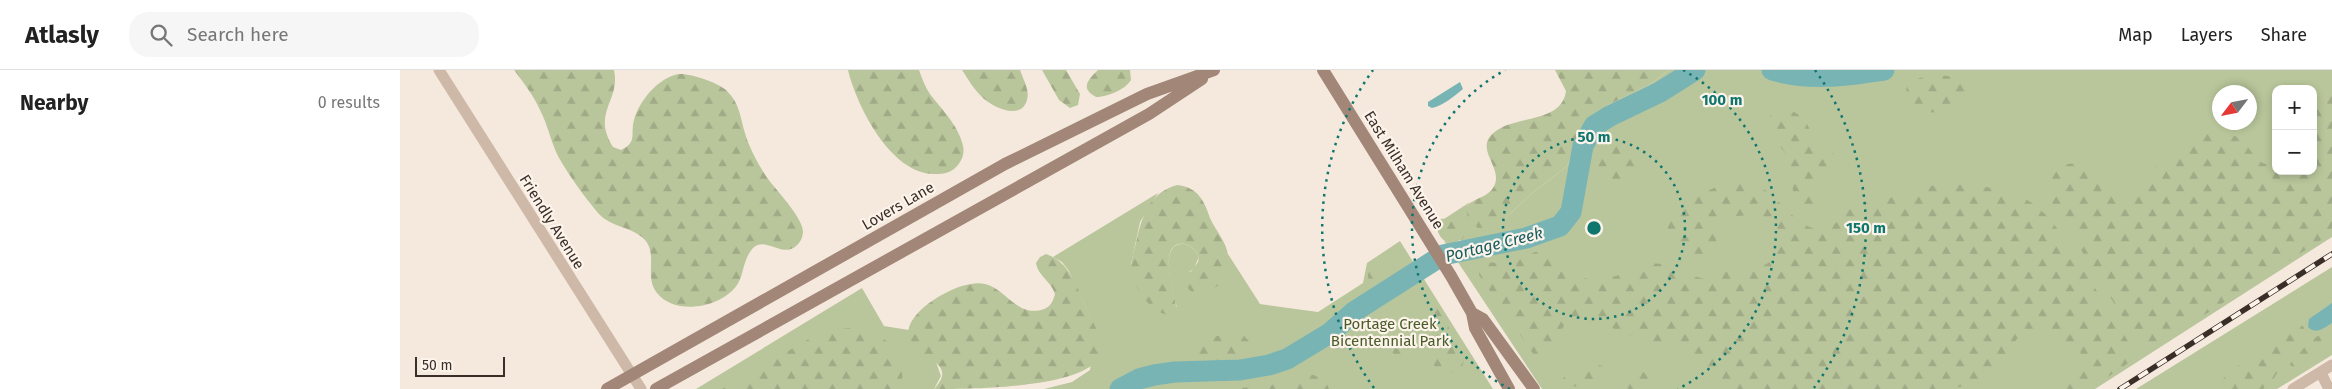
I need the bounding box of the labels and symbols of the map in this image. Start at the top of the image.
north arrow [2212,85,2257,130]
text: 100 m [1702,91,1742,109]
street label: East Milham Avenue [1360,108,1448,232]
text: 50 m [1577,128,1611,146]
street label: Friendly Avenue [516,171,588,273]
street label: Lovers Lane [859,178,937,234]
centre of rings [1585,219,1603,237]
text: 150 m [1846,219,1886,237]
water label: Portage Creek [1443,223,1545,266]
park label: Portage Creek Bicentennial Park [1331,315,1449,350]
scale bar [415,354,505,377]

